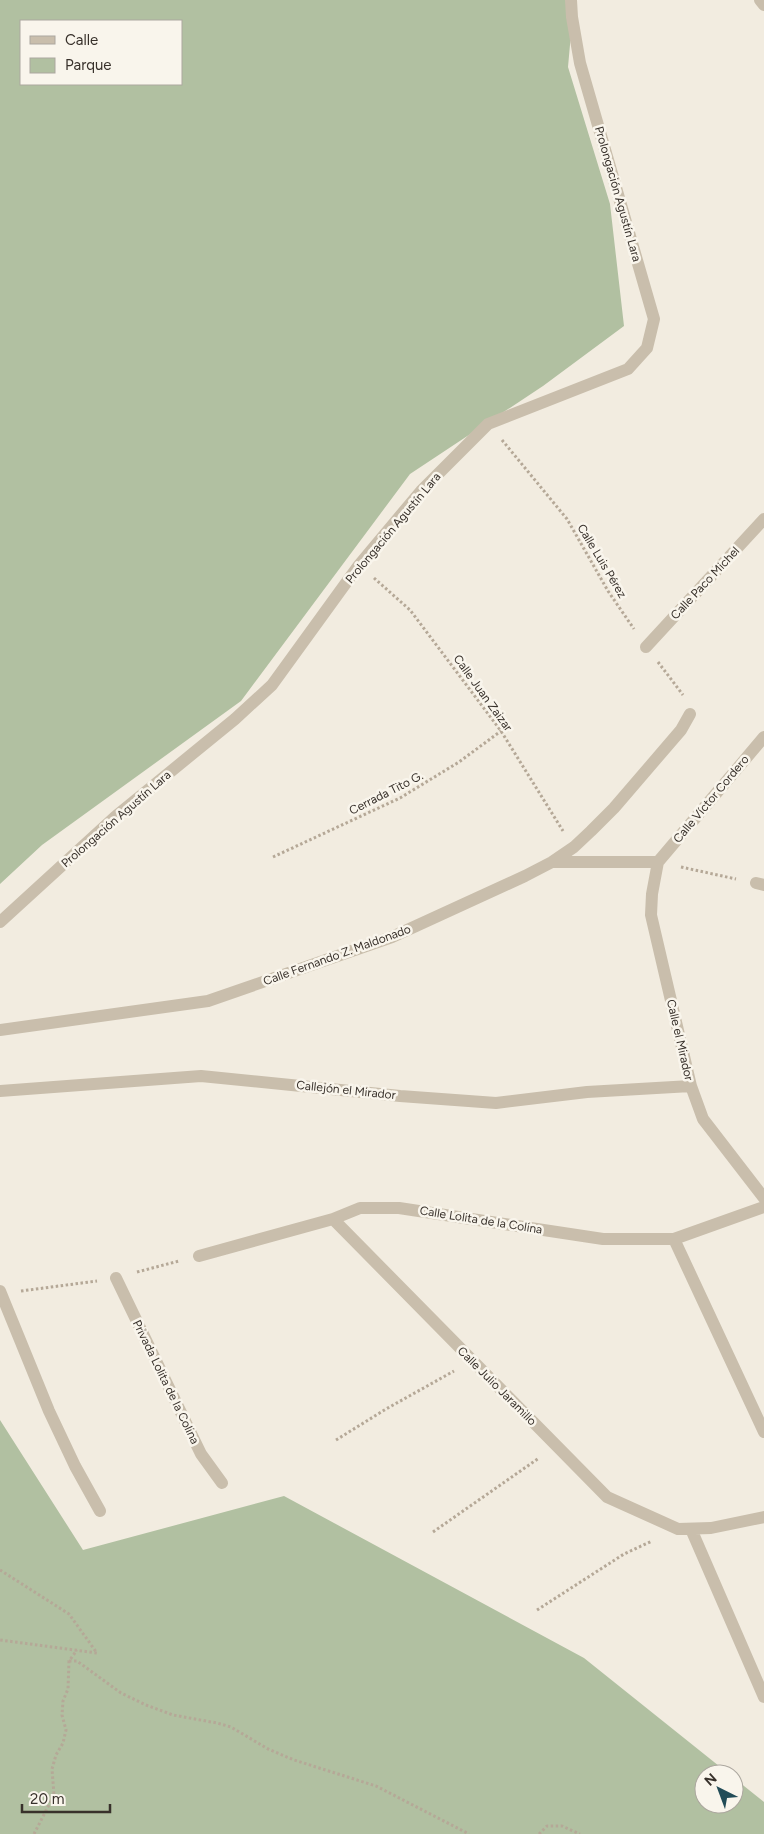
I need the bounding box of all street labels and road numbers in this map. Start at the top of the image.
street label: Prolongación Agustín Lara [592,125,644,263]
street label: Prolongación Agustín Lara [343,470,443,586]
street label: Calle Luis Pérez [574,522,630,601]
street label: Calle Paco Michel [668,544,742,622]
street label: Calle Juan Zaizar [451,652,515,734]
street label: Calle Víctor Cordero [670,752,752,846]
street label: Prolongación Agustín Lara [59,768,173,870]
street label: Cerrada Tito G. [347,768,425,818]
street label: Calle Fernando Z. Maldonado [261,922,413,988]
street label: Calle el Mirador [664,998,696,1082]
street label: Callejón el Mirador [296,1078,396,1102]
street label: Calle Lolita de la Colina [419,1203,543,1237]
street label: Privada Lolita de la Colina [130,1318,202,1446]
street label: Calle Julio Jaramillo [455,1344,539,1428]

